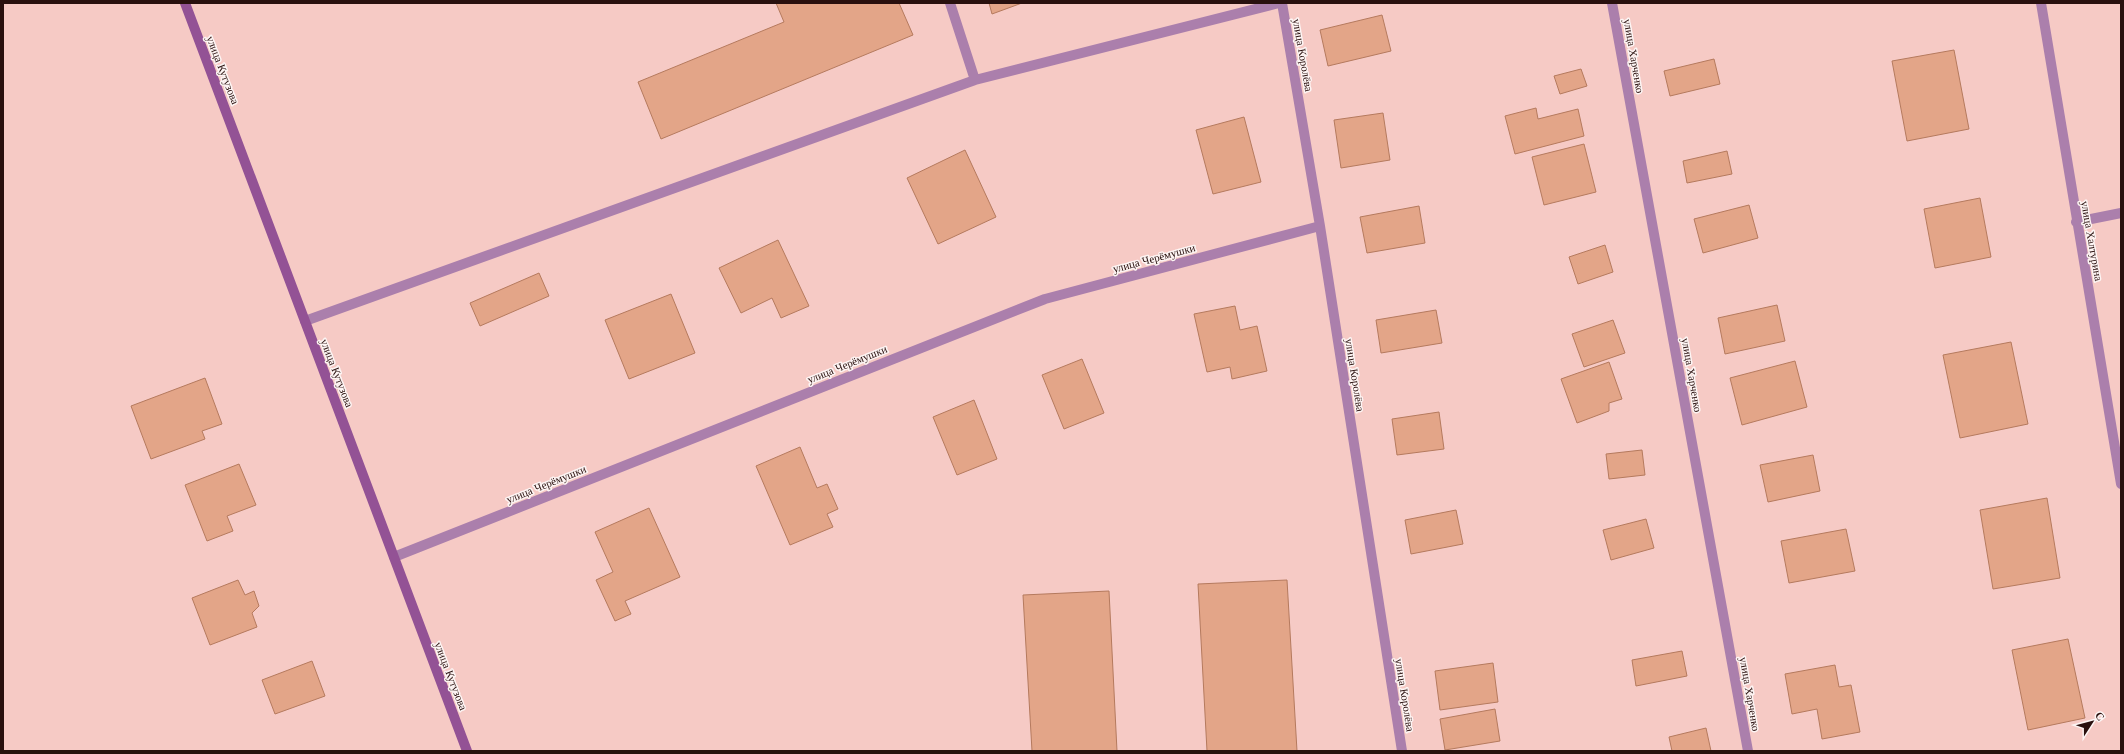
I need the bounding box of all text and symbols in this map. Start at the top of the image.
street label: улица Королёва [1290,17,1316,93]
street label: улица Харченко [1621,18,1647,95]
street label: улица Кутузова [204,34,243,106]
street label: улица Халтурина [2078,200,2106,282]
street label: улица Черёмушки [1111,240,1197,276]
street label: улица Кутузова [318,337,357,409]
street label: улица Королёва [1342,337,1368,413]
street label: улица Харченко [1679,337,1705,414]
street label: улица Черёмушки [805,342,889,386]
street label: улица Черёмушки [504,462,588,506]
street label: улица Кутузова [432,640,471,712]
street label: улица Харченко [1737,656,1763,733]
street label: улица Королёва [1392,657,1418,733]
north arrow [2072,702,2112,742]
text: С [2092,709,2108,723]

